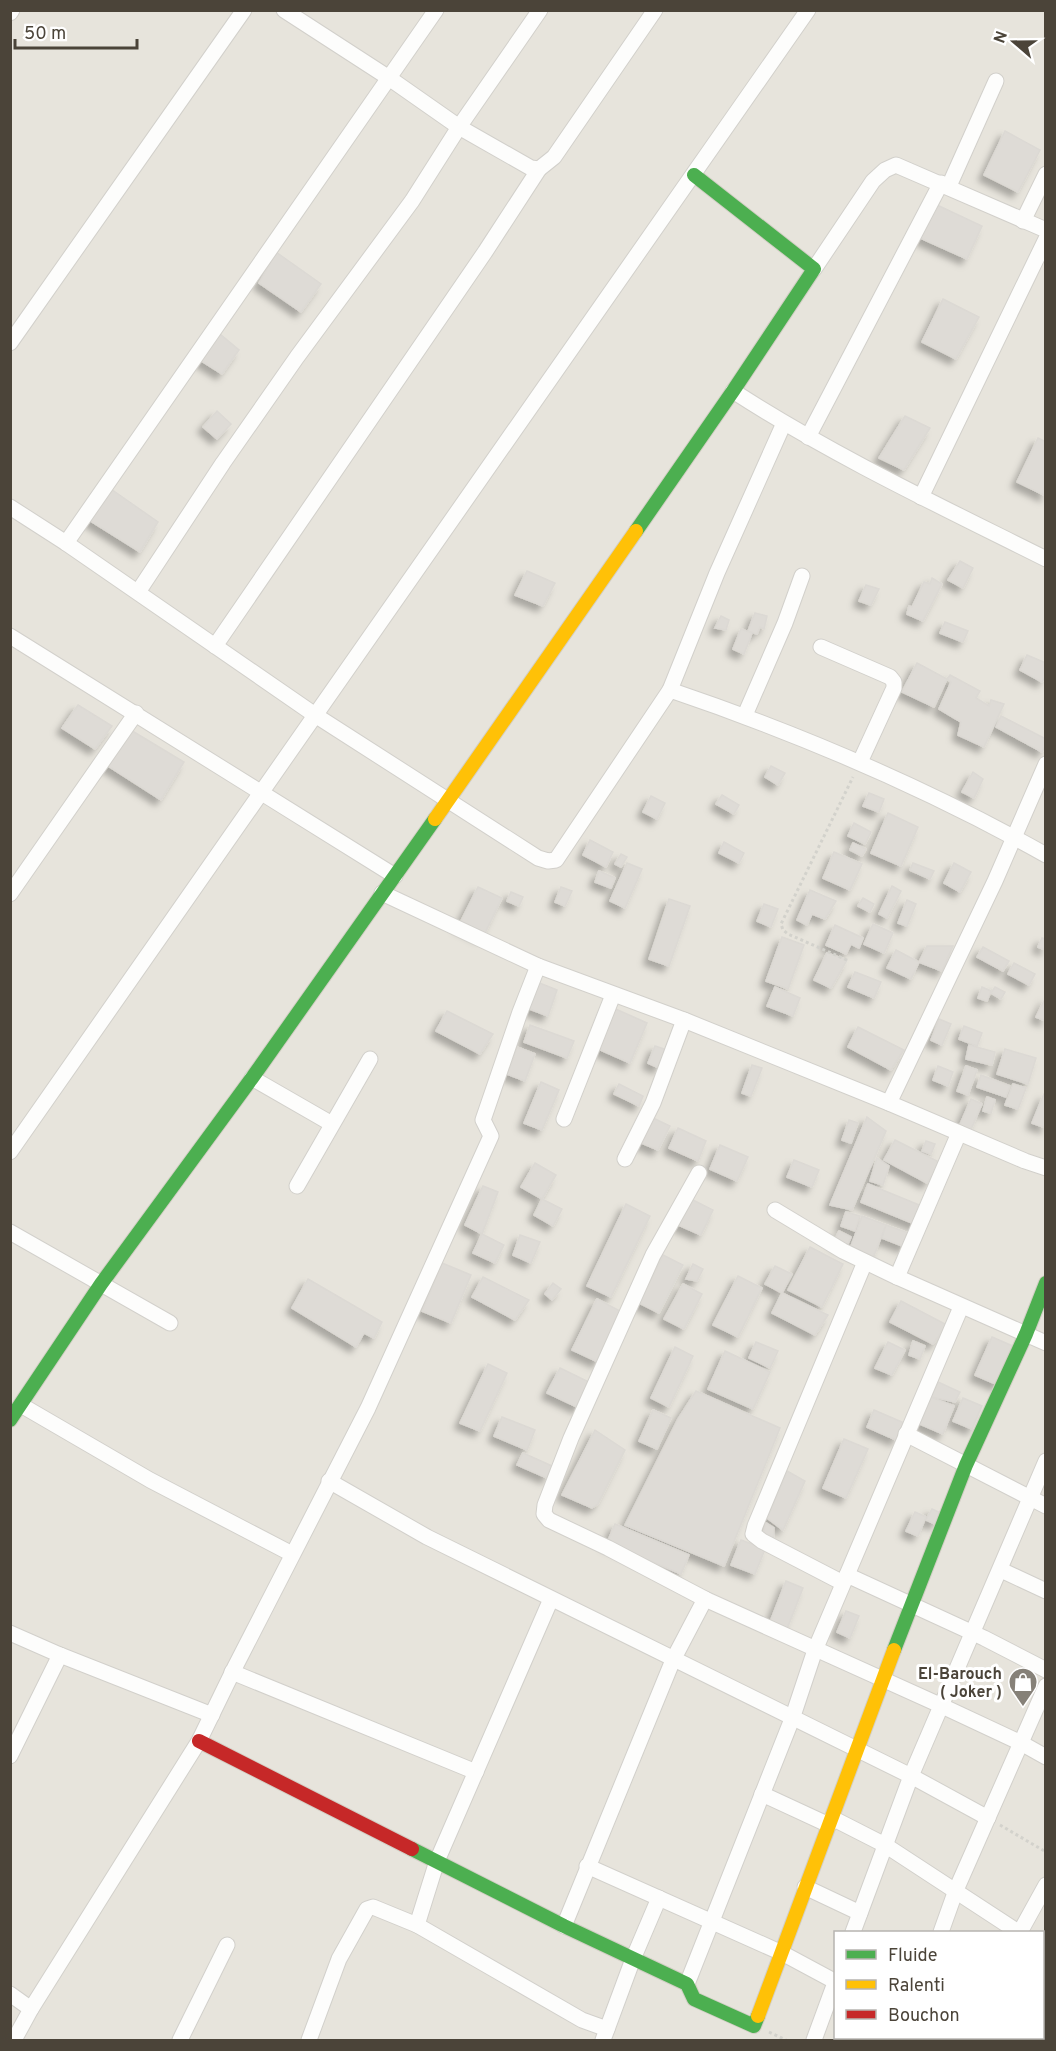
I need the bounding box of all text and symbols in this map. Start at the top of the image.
scale bar [15,12,136,50]
north arrow [984,12,1044,72]
text: 50 m [24,23,66,46]
text: N [990,29,1013,46]
place label: El-Barouch ( Joker ) [918,1665,1002,1703]
shop icon: El-Barouch ( Joker ) [1007,1666,1039,1708]
legend [834,1931,1044,2039]
text: Fluide [888,1945,937,1968]
text: Ralenti [888,1975,945,1998]
text: Bouchon [888,2005,960,2028]

